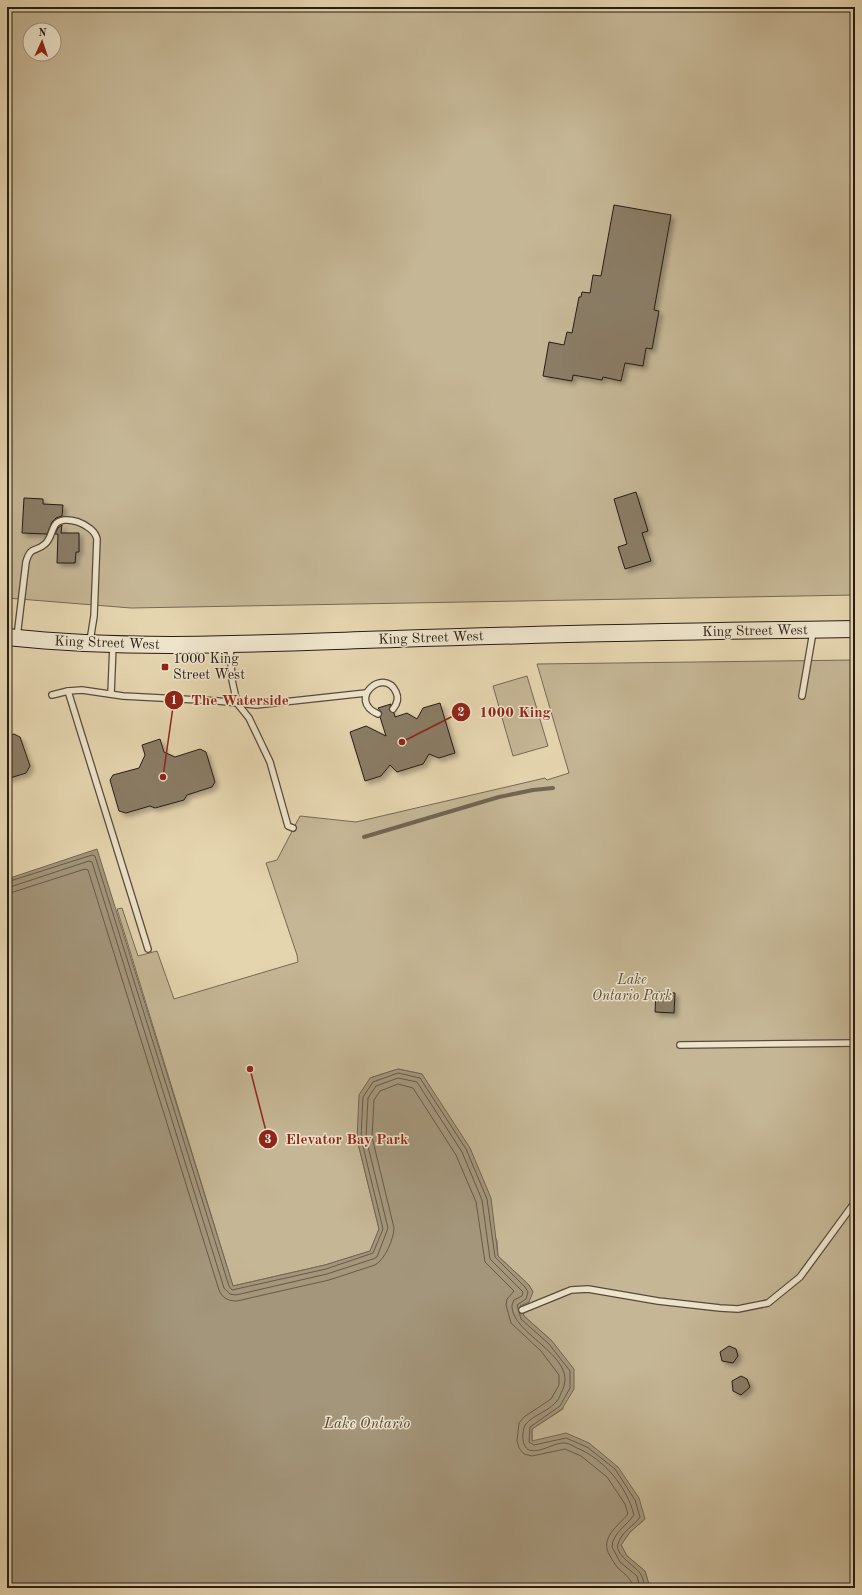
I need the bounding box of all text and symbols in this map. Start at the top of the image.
north arrow [22,22,62,62]
text: N [38,28,48,39]
street label: King Street West [702,623,808,639]
street label: King Street West [378,629,484,647]
street label: King Street West [54,634,160,652]
place label: 1000 King Street West [173,652,245,682]
marker: 1000 King Street West [160,662,170,672]
callout: The Waterside [164,686,297,713]
text: The Waterside [191,694,289,709]
text: 1 [171,695,177,707]
callout: 1000 King [451,698,559,725]
text: 1000 King [479,706,552,721]
text: 2 [458,707,465,719]
park label: Lake Ontario Park [592,973,672,1003]
callout: Elevator Bay Park [258,1126,417,1153]
text: Elevator Bay Park [285,1133,409,1148]
text: 3 [265,1134,272,1146]
water label: Lake Ontario [323,1417,410,1432]

